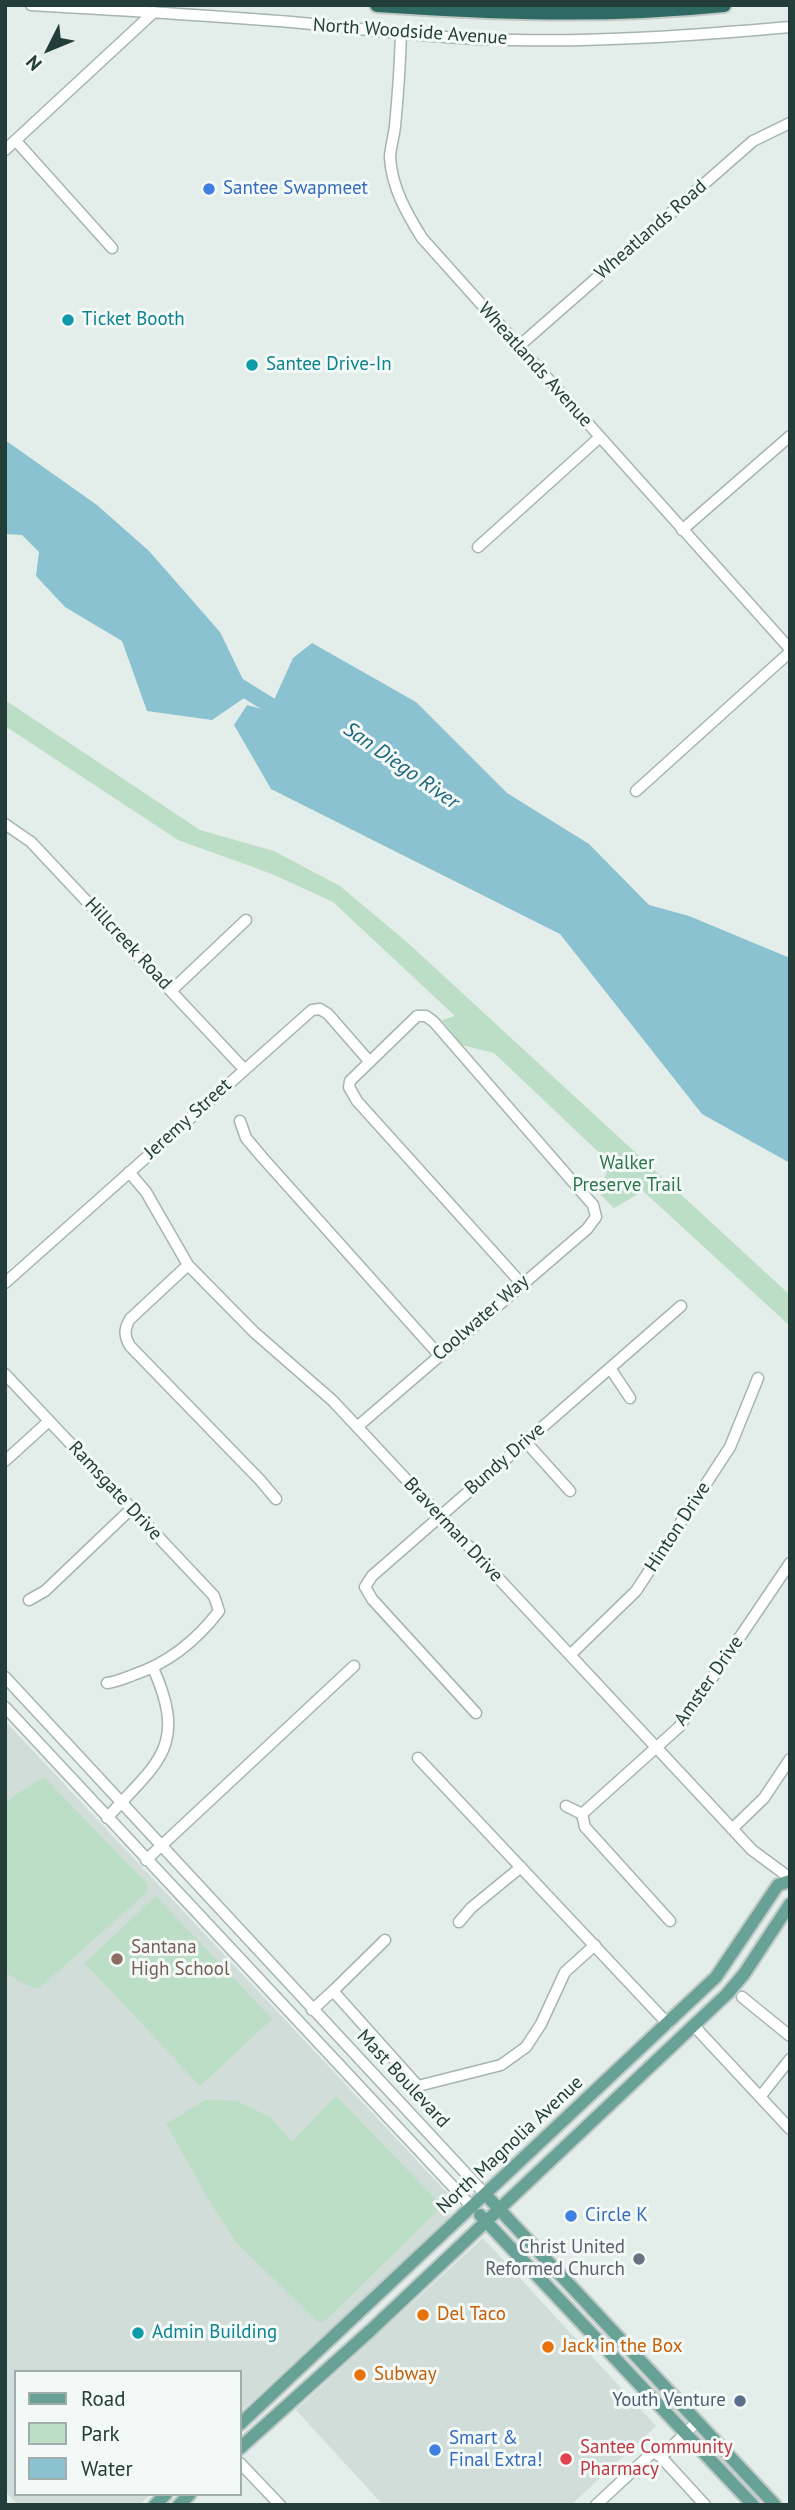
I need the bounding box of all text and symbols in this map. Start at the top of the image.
north arrow [14,14,84,84]
street label: North Woodside Avenue [312,14,508,50]
text: N [21,51,47,76]
street label: Wheatlands Road [590,175,712,285]
place label: Santee Swapmeet [223,178,368,200]
marker: Santee Swapmeet [201,181,217,197]
street label: Wheatlands Avenue [473,298,597,432]
place label: Ticket Booth [82,309,185,331]
marker: Ticket Booth [60,312,76,328]
place label: Santee Drive-In [266,354,392,376]
marker: Santee Drive-In [244,357,260,373]
water label: San Diego River [339,717,463,815]
street label: Hillcreek Road [80,893,176,995]
street label: Jeremy Street [140,1074,236,1164]
park label: Walker Preserve Trail [573,1153,681,1197]
street label: Coolwater Way [428,1270,534,1366]
street label: Bundy Drive [460,1418,550,1500]
street label: Ramsgate Drive [63,1437,167,1545]
street label: Braverman Drive [399,1473,507,1587]
street label: Hinton Drive [640,1478,716,1576]
street label: Amster Drive [670,1632,748,1730]
place label: Santana High School [131,1937,229,1981]
marker: Santana High School [109,1951,125,1967]
street label: Mast Boulevard [352,2025,454,2133]
street label: North Magnolia Avenue [432,2071,588,2219]
place label: Circle K [585,2205,648,2227]
marker: Circle K [563,2208,579,2224]
place label: Christ United Reformed Church [485,2237,625,2281]
marker: Christ United Reformed Church [631,2251,647,2267]
place label: Del Taco [437,2304,506,2326]
marker: Del Taco [415,2307,431,2323]
place label: Admin Building [152,2322,277,2344]
marker: Admin Building [130,2325,146,2341]
place label: Jack in the Box [562,2336,682,2358]
marker: Jack in the Box [540,2339,556,2355]
place label: Subway [374,2364,437,2386]
marker: Subway [352,2367,368,2383]
legend [14,2370,242,2496]
text: Road [81,2385,125,2412]
place label: Youth Venture [612,2390,726,2412]
marker: Youth Venture [732,2393,748,2409]
text: Park [81,2420,120,2447]
place label: Smart & Final Extra! [449,2428,542,2472]
place label: Santee Community Pharmacy [580,2437,733,2481]
marker: Smart & Final Extra! [427,2442,443,2458]
marker: Santee Community Pharmacy [558,2451,574,2467]
text: Water [81,2455,133,2482]

